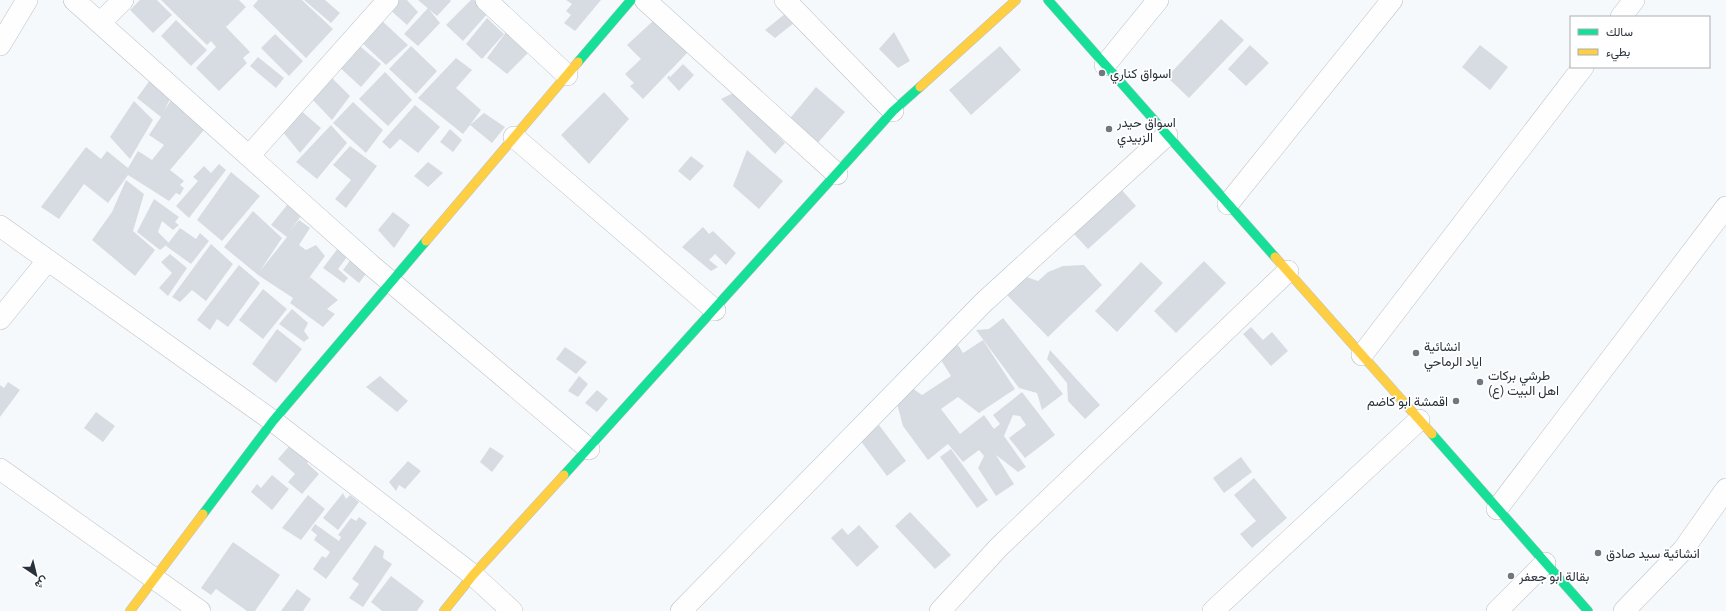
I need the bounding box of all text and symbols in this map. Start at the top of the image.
legend [1570,16,1710,68]
text: سالك [1606,25,1633,38]
text: بطيء [1606,45,1630,62]
place label: اسواق كناري [1110,66,1171,84]
marker: اسواق كناري [1097,68,1107,78]
place label: اسواق حيدر الزبيدي [1116,115,1176,148]
marker: اسواق حيدر الزبيدي [1104,124,1114,134]
place label: انشائية اياد الرماحي [1424,339,1482,372]
marker: انشائية اياد الرماحي [1411,348,1421,358]
place label: طرشي بركات اهل البيت (ع) [1488,368,1559,400]
marker: طرشي بركات اهل البيت (ع) [1475,377,1485,387]
place label: اقمشة ابو كاضم [1367,394,1448,410]
marker: اقمشة ابو كاضم [1451,396,1461,406]
place label: انشائية سيد صادق [1606,546,1700,562]
marker: انشائية سيد صادق [1593,548,1603,558]
north arrow [16,555,56,595]
place label: بقالة ابو جعفر [1518,569,1590,585]
marker: بقالة ابو جعفر [1506,571,1516,581]
text: ش [32,574,51,592]

